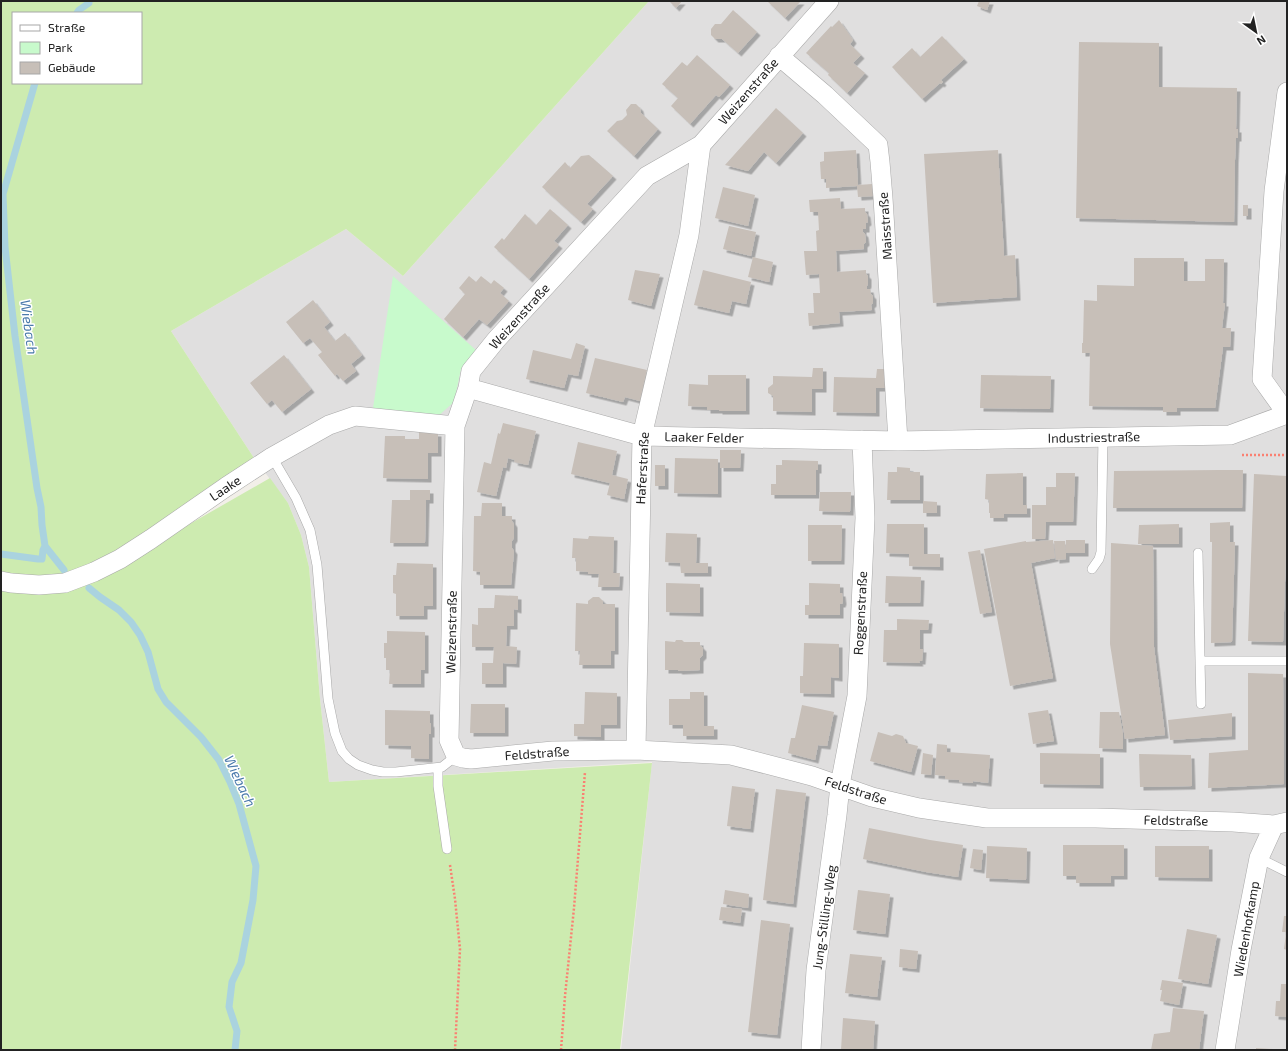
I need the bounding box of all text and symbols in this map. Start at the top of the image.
legend [12,12,142,84]
north arrow [1236,12,1276,52]
text: Straße [48,20,85,34]
text: N [1255,33,1269,48]
text: Park [48,40,73,54]
street label: Weizenstraße [715,54,781,128]
text: Gebäude [48,60,96,74]
street label: Maisstraße [875,191,895,260]
street label: Weizenstraße [485,280,553,352]
water label: Wiebach [17,298,42,355]
street label: Laaker Felder [664,428,744,446]
street label: Industriestraße [1048,428,1140,446]
street label: Haferstraße [632,431,652,505]
street label: Laake [206,472,244,504]
street label: Roggenstraße [850,571,870,655]
street label: Weizenstraße [442,590,460,674]
street label: Feldstraße [504,743,570,763]
water label: Wiebach [221,752,260,809]
street label: Feldstraße [823,772,889,808]
street label: Feldstraße [1143,811,1209,829]
street label: Jung-Stilling-Weg [809,864,839,970]
street label: Wiedenhofkamp [1230,880,1262,978]

